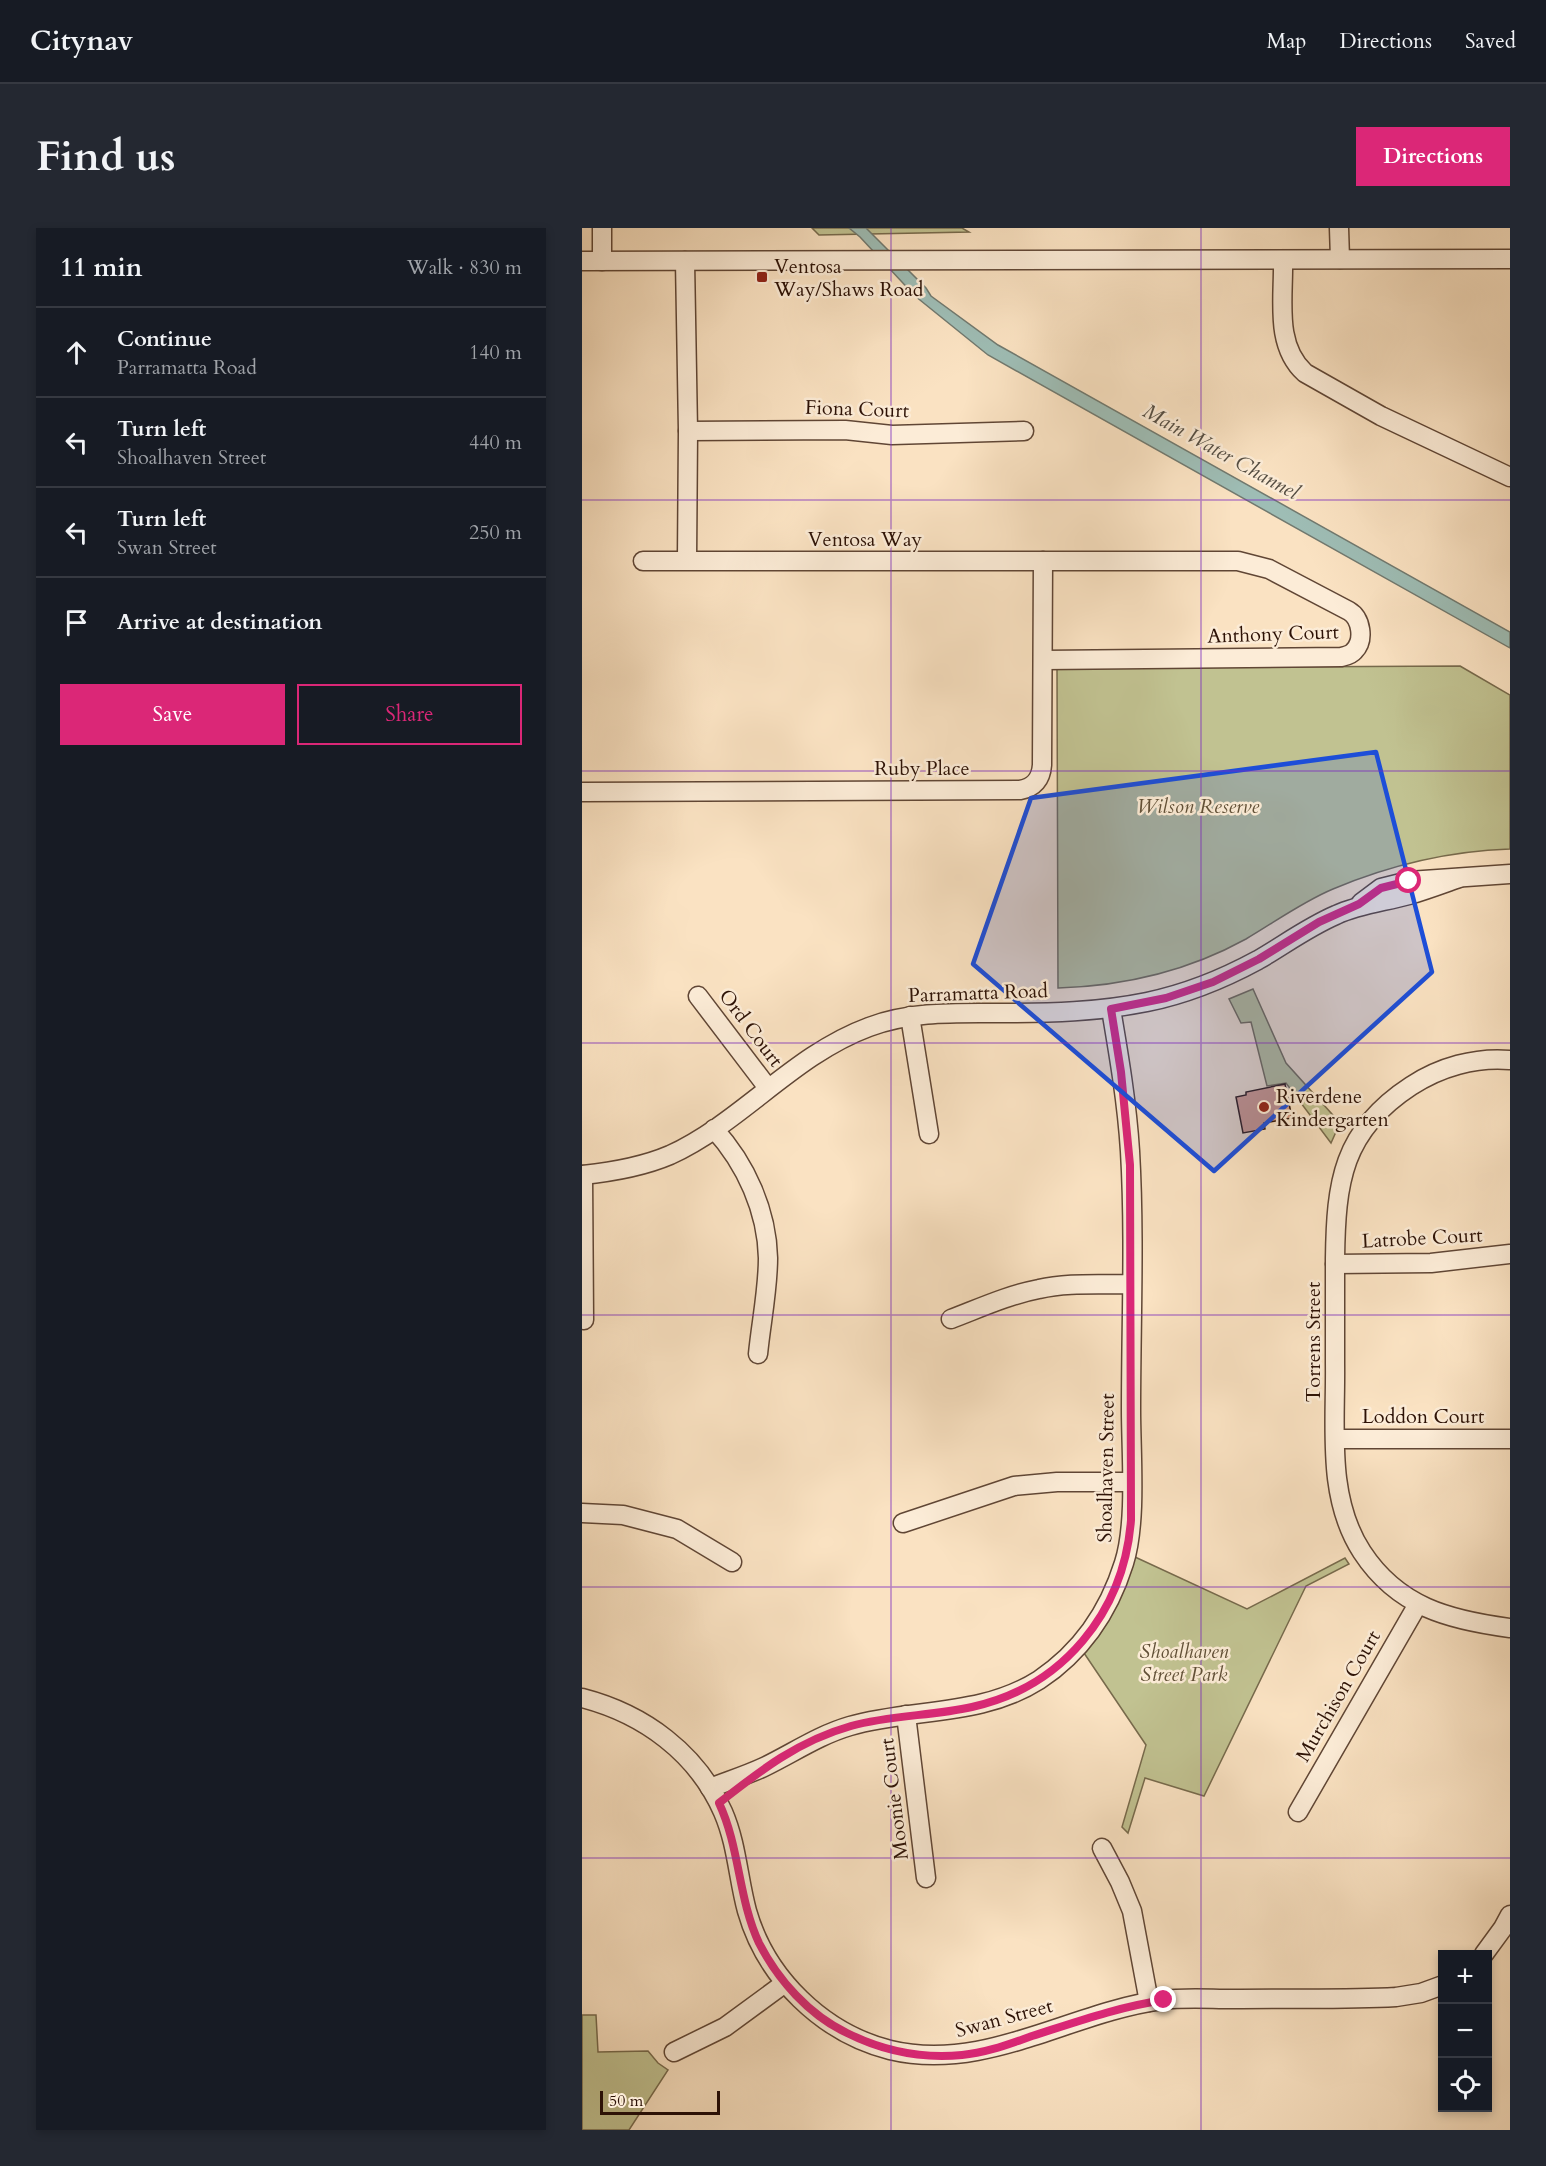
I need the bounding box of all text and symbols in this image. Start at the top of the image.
text: Citynav [30,22,133,60]
text: Map [1266,27,1306,56]
text: Directions [1339,27,1432,56]
text: Saved [1465,27,1516,56]
button: Directions [1356,127,1510,186]
text: Find us [36,128,176,185]
text: 11 min [60,250,143,285]
place label: Ventosa Way/Shaws Road [773,253,924,303]
text: Walk · 830 m [407,254,522,281]
marker: Ventosa Way/Shaws Road [755,270,769,284]
text: Continue [117,324,212,354]
icon: ahead [60,336,93,369]
text: 140 m [469,339,522,366]
text: Parramatta Road [117,354,257,381]
street label: Fiona Court [805,394,910,424]
water label: Main Water Channel [1138,397,1306,508]
text: Turn left [117,414,206,444]
icon: left [60,426,93,459]
text: 440 m [469,429,522,456]
text: Shoalhaven Street [117,444,266,471]
text: Turn left [117,504,206,534]
icon: left [60,516,93,549]
text: 250 m [469,519,522,546]
street label: Ventosa Way [808,526,923,553]
text: Swan Street [117,534,217,561]
icon: arrive [60,606,93,639]
text: Arrive at destination [117,607,322,637]
street label: Anthony Court [1207,618,1340,650]
button: Save [60,684,285,745]
button: Share [297,684,522,745]
street label: Ruby Place [874,755,970,782]
park label: Wilson Reserve [1137,793,1259,820]
route start [1395,867,1421,893]
street label: Parramatta Road [908,977,1049,1009]
street label: Ord Court [713,983,790,1073]
place label: Riverdene Kindergarten [1276,1083,1389,1133]
marker: Riverdene Kindergarten [1257,1100,1271,1114]
street label: Latrobe Court [1361,1221,1484,1255]
street label: Torrens Street [1300,1281,1327,1402]
street label: Shoalhaven Street [1091,1392,1121,1543]
street label: Loddon Court [1362,1403,1485,1430]
street label: Murchison Court [1289,1625,1387,1767]
park label: Shoalhaven Street Park [1139,1638,1229,1688]
street label: Moonie Court [873,1736,915,1861]
map controls [1438,1950,1492,2112]
button: + [1438,1950,1492,2004]
route end [1150,1986,1176,2012]
street label: Swan Street [952,1992,1056,2044]
button: − [1438,2004,1492,2058]
button: locate [1438,2058,1492,2112]
scale bar [600,2088,720,2116]
text: 50 m [609,2090,643,2112]

